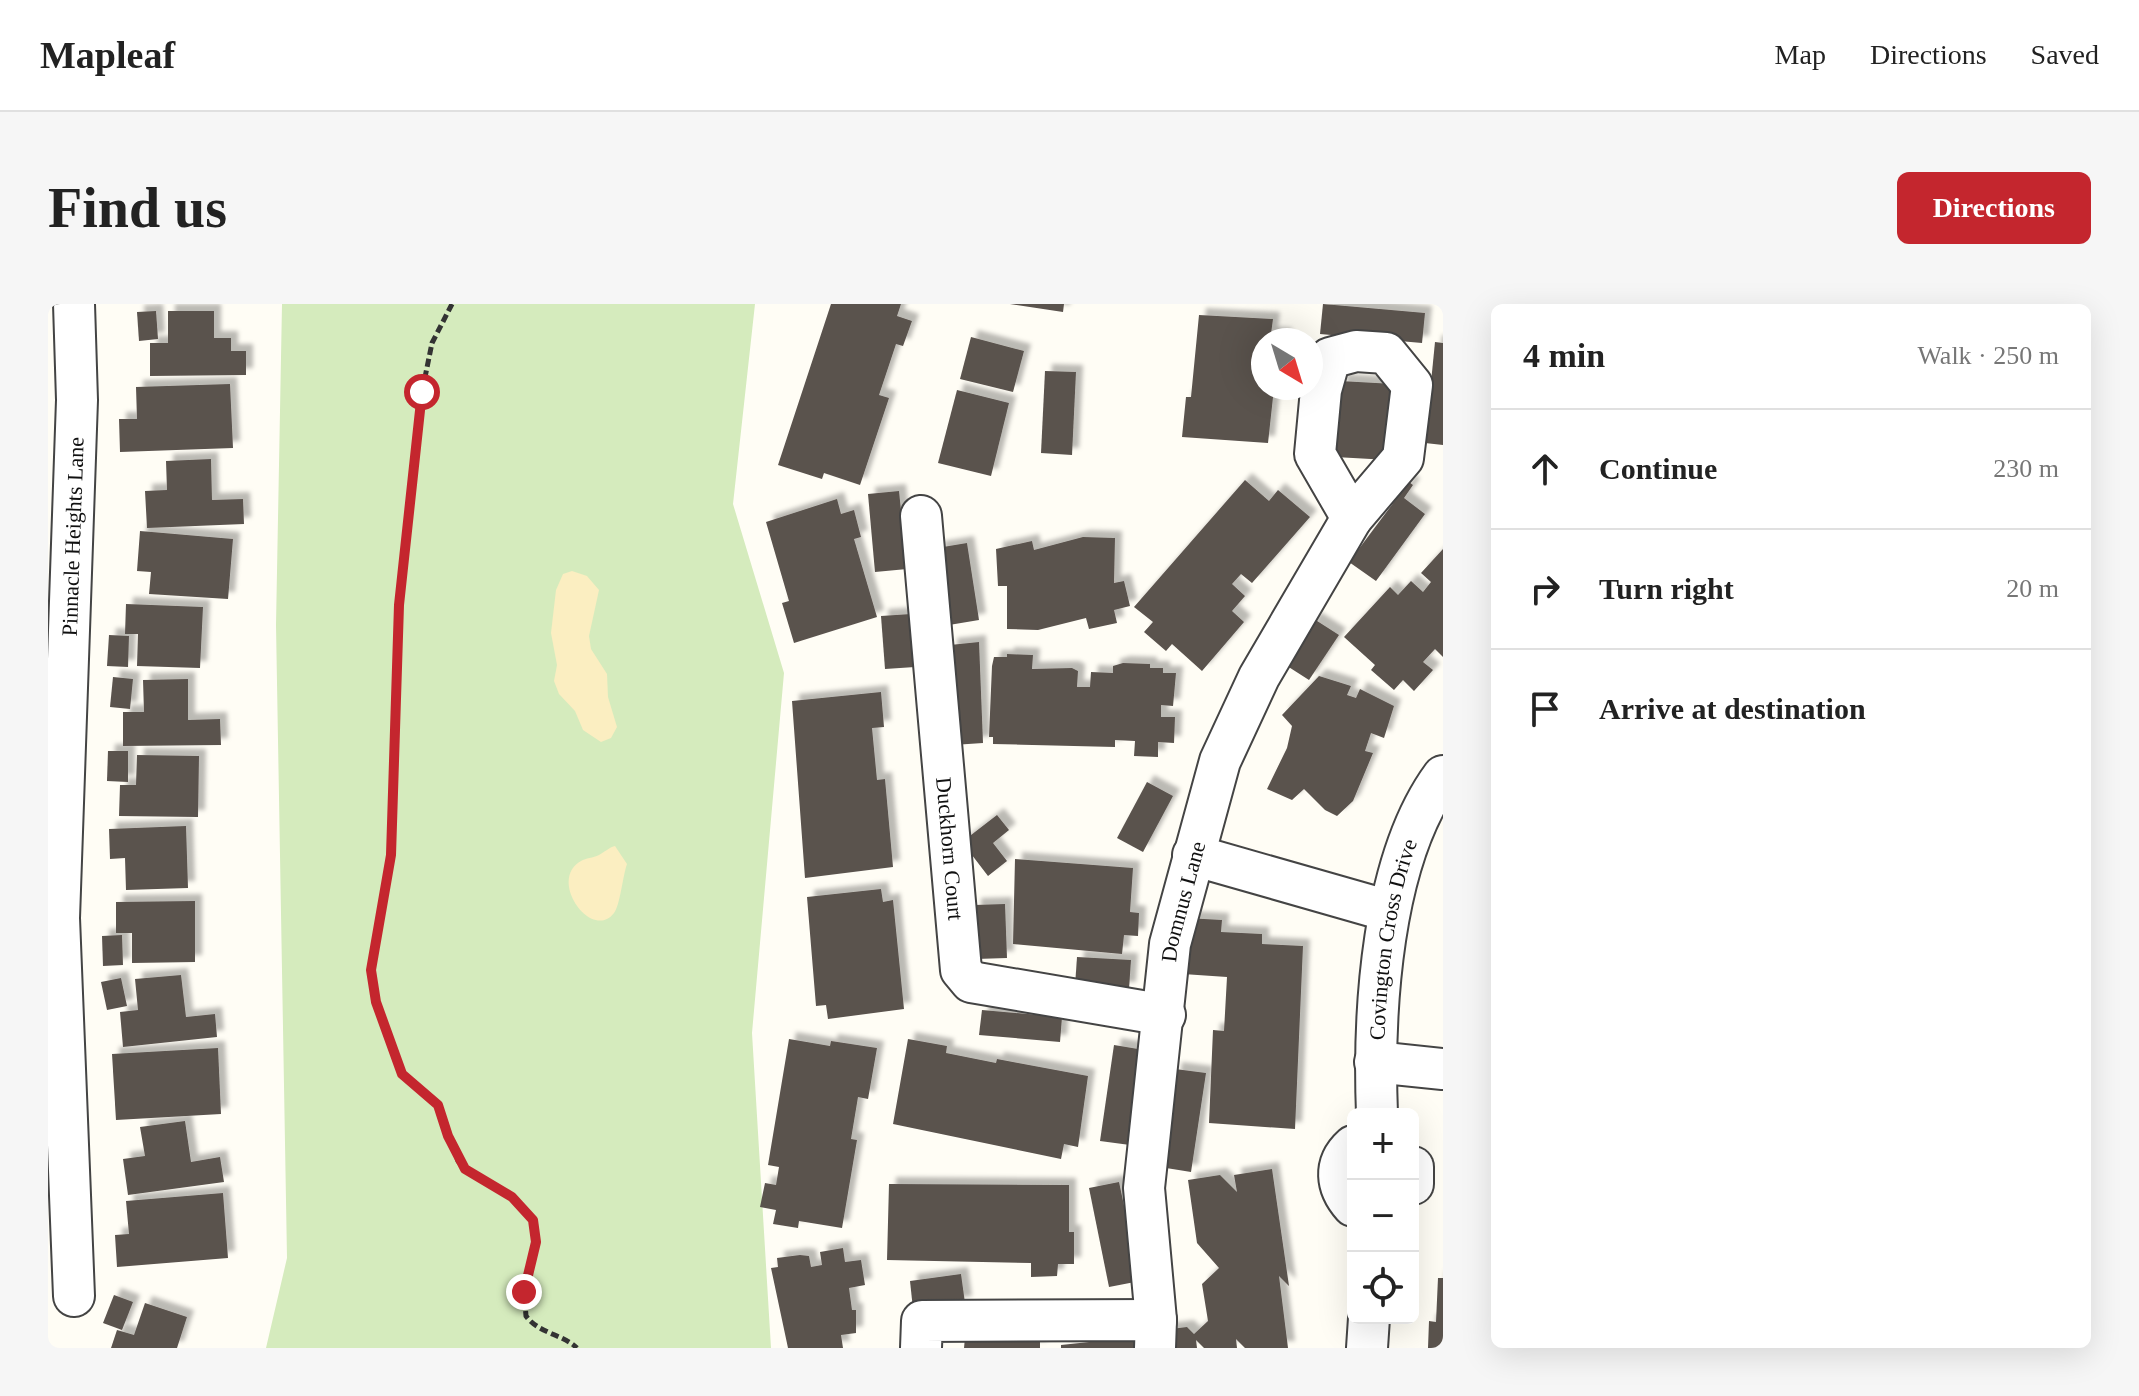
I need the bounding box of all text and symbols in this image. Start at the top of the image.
text: Mapleaf [40,34,175,76]
text: Map [1775,39,1826,70]
text: Directions [1870,39,1987,70]
text: Saved [2031,39,2099,70]
button: Directions [1897,172,2091,244]
text: Find us [48,177,227,239]
north arrow [1251,328,1323,400]
text: 4 min [1523,337,1605,374]
text: Walk · 250 m [1917,341,2059,370]
route start [404,374,440,410]
street label: Pinnacle Heights Lane [57,437,89,637]
icon: ahead [1523,447,1567,491]
text: Continue [1599,452,1717,485]
text: 230 m [1993,454,2059,483]
icon: right [1523,567,1567,611]
text: Turn right [1599,572,1734,605]
text: 20 m [2006,574,2059,603]
icon: arrive [1523,687,1567,731]
text: Arrive at destination [1599,692,1866,725]
street label: Duckhorn Court [931,776,969,921]
street label: Covington Cross Drive [1365,835,1422,1041]
street label: Domnus Lane [1156,838,1211,963]
map controls [1347,1108,1419,1324]
button: + [1347,1108,1419,1180]
button: − [1347,1180,1419,1252]
button: locate [1347,1252,1419,1324]
route end [506,1274,542,1310]

